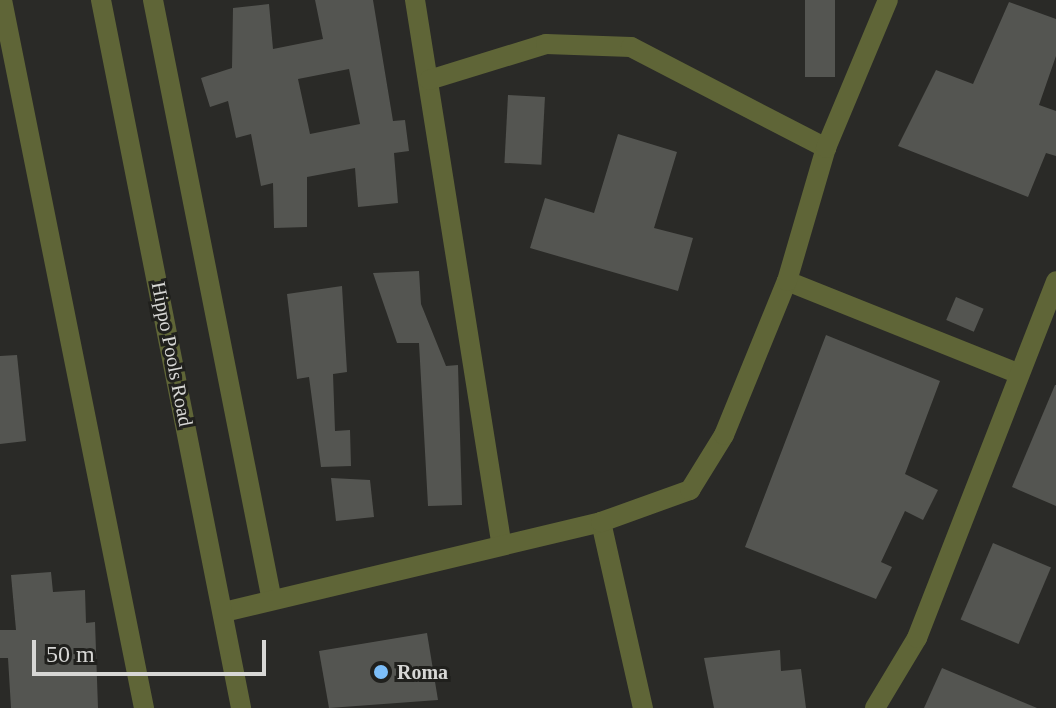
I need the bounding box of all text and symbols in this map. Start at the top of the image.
street label: Hippo Pools Road [146,280,198,428]
scale bar [36,624,270,674]
text: 50 m [46,641,95,667]
place label: Roma [397,660,448,684]
marker: Roma [372,663,390,681]

